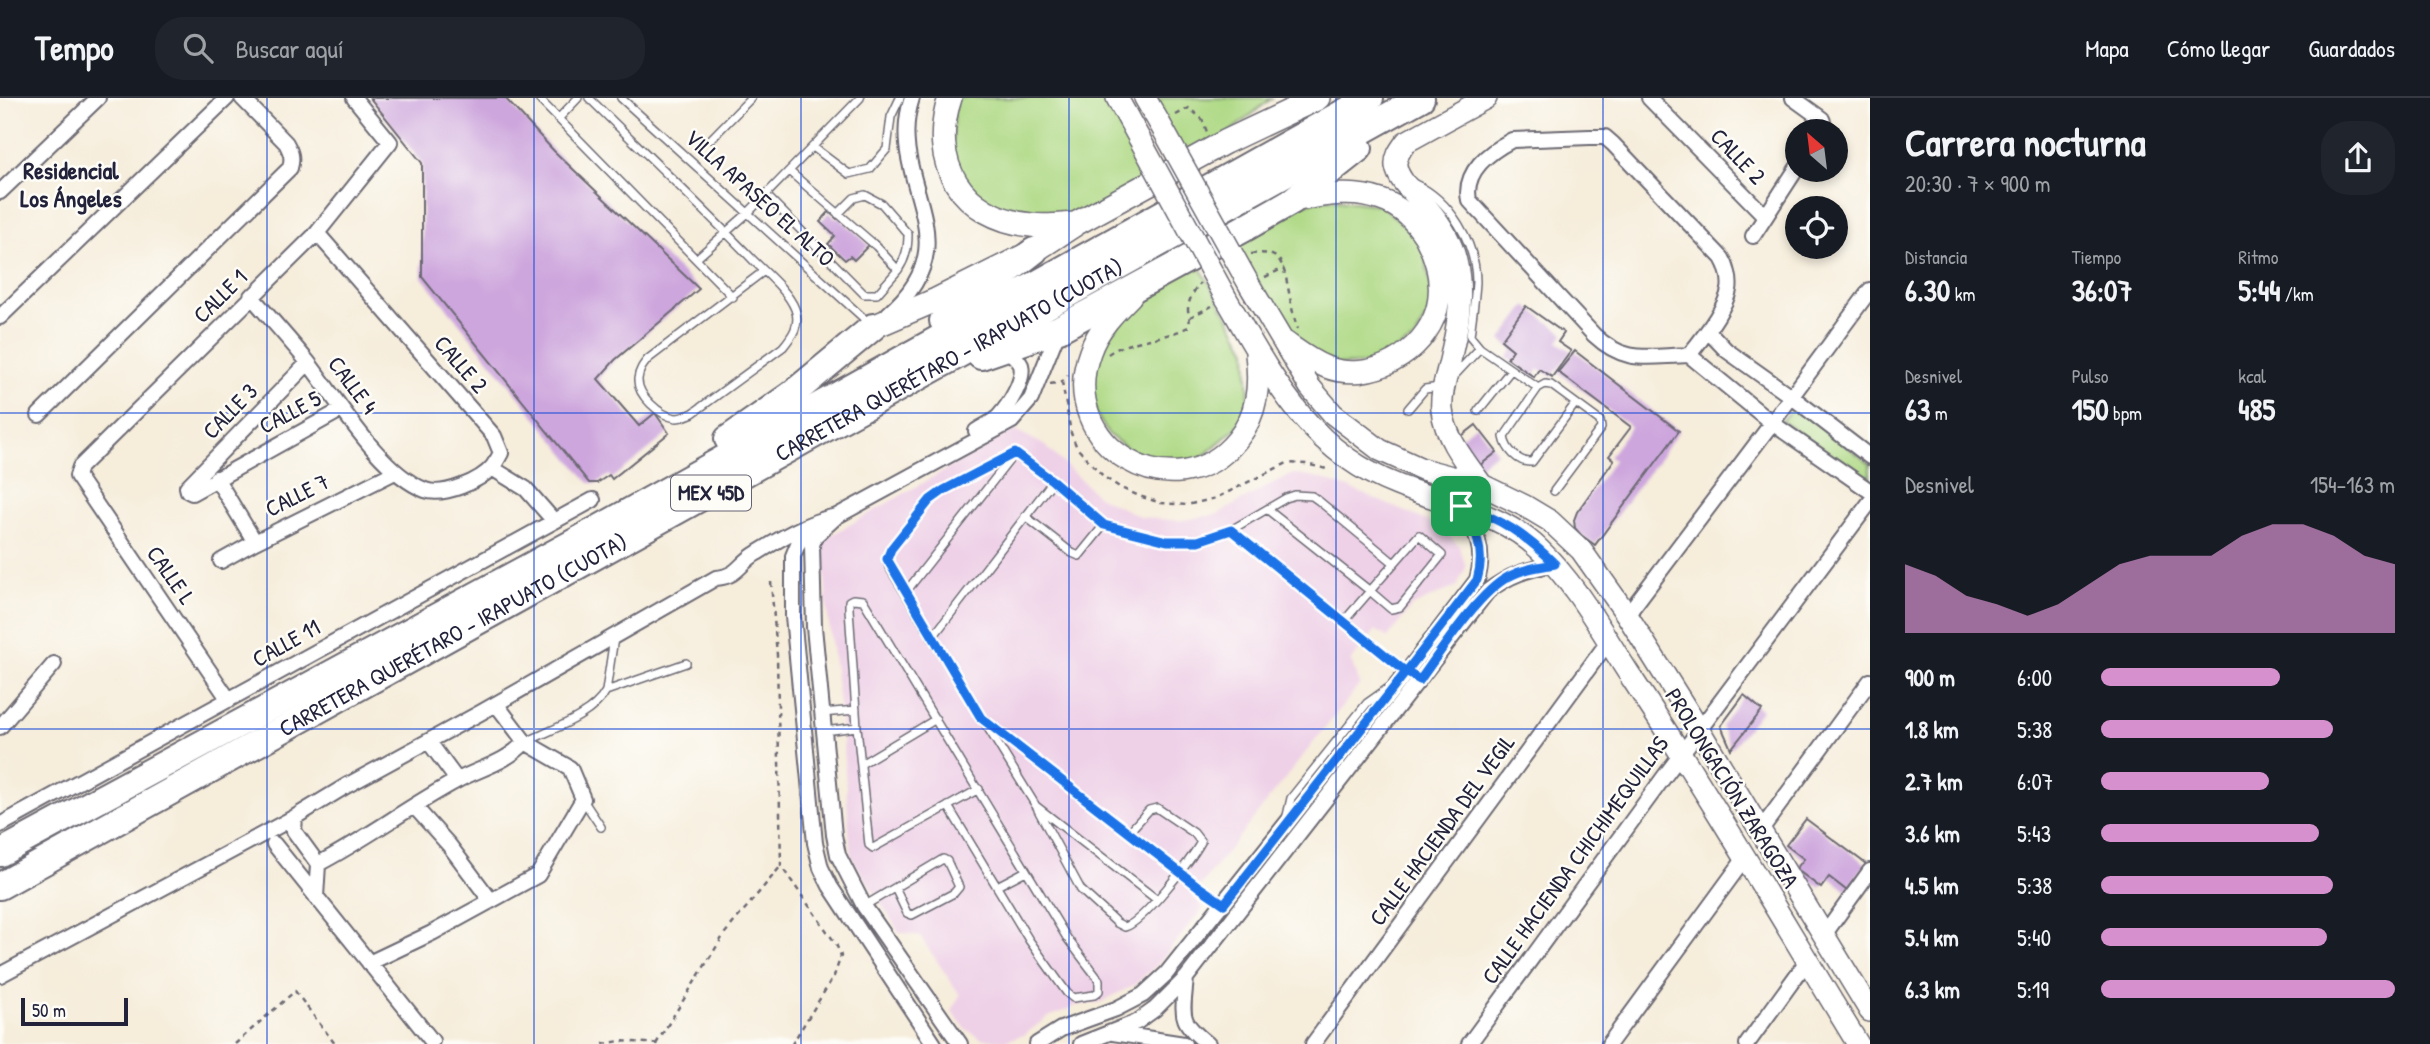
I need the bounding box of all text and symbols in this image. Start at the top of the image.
search box [155,17,645,80]
text: Tempo [35,26,113,70]
icon: search [179,29,217,67]
text: Buscar aquí [235,31,344,66]
text: Mapa [2085,32,2129,64]
text: Cómo llegar [2167,32,2270,64]
text: Guardados [2308,32,2395,64]
text: Carrera nocturna [1905,116,2146,168]
north arrow [1785,119,1848,182]
map controls [1785,119,1848,259]
street label: CALLE 2 [1704,121,1773,191]
button: share [2321,121,2395,195]
street label: VILLA APASEO EL ALTO [679,122,842,273]
district label: Residencial Los Ángeles [20,154,122,215]
text: 20:30 · 7 × 900 m [1905,168,2050,199]
button: locate [1785,196,1848,259]
text: Distancia [1905,244,1967,270]
text: Tiempo [2072,244,2121,270]
text: Ritmo [2238,244,2278,270]
street label: CARRETERA QUERÉTARO - IRAPUATO (CUOTA) [769,250,1128,468]
street label: CALLE 1 [186,262,253,329]
text: 6.30 [1905,270,1950,310]
text: 36:07 [2072,270,2132,310]
text: 5:44 [2238,270,2280,310]
text: km [1950,281,1975,307]
text: /km [2280,281,2314,307]
street label: CALLE 2 [428,328,495,399]
street label: CALLE 4 [321,349,385,420]
text: Desnivel [1905,363,1962,389]
text: Pulso [2072,363,2108,389]
text: kcal [2238,363,2266,389]
street label: CALLE 3 [195,376,264,445]
street label: CALLE 5 [253,382,326,441]
text: 63 [1905,389,1930,429]
text: 150 [2072,389,2109,429]
text: 485 [2238,389,2275,429]
text: m [1930,400,1948,426]
text: bpm [2109,400,2142,426]
street label: CALLE 7 [260,465,334,524]
text: Desnivel [1905,469,1974,500]
text: 154–163 m [2310,469,2395,500]
road number: MEX 45D [671,476,751,510]
pin [1431,476,1491,536]
icon: arrive [1442,487,1480,525]
street label: CARRETERA QUERÉTARO - IRAPUATO (CUOTA) [273,525,632,743]
street label: CALLE L [140,539,203,610]
street label: CALLE 11 [246,611,325,674]
text: 900 m [1905,662,1955,693]
text: 6:00 [2017,662,2052,693]
street label: PROLONGACIÓN ZARAGOZA [1658,682,1806,893]
text: 1.8 km [1905,714,1959,745]
text: 5:38 [2017,714,2052,745]
street label: CALLE HACIENDA DEL VEGIL [1362,728,1522,932]
street label: CALLE HACIENDA CHICHIMEQUILLAS [1474,729,1675,990]
text: 2.7 km [1905,766,1963,797]
text: 6:07 [2017,766,2053,797]
text: 3.6 km [1905,818,1960,849]
text: 5:43 [2017,818,2051,849]
text: 4.5 km [1905,870,1959,901]
text: 5:38 [2017,870,2052,901]
text: 5.4 km [1905,922,1959,953]
text: 5:40 [2017,922,2051,953]
text: 6.3 km [1905,974,1960,1005]
text: 5:19 [2017,974,2049,1005]
scale bar [21,995,128,1027]
text: 50 m [32,997,66,1023]

